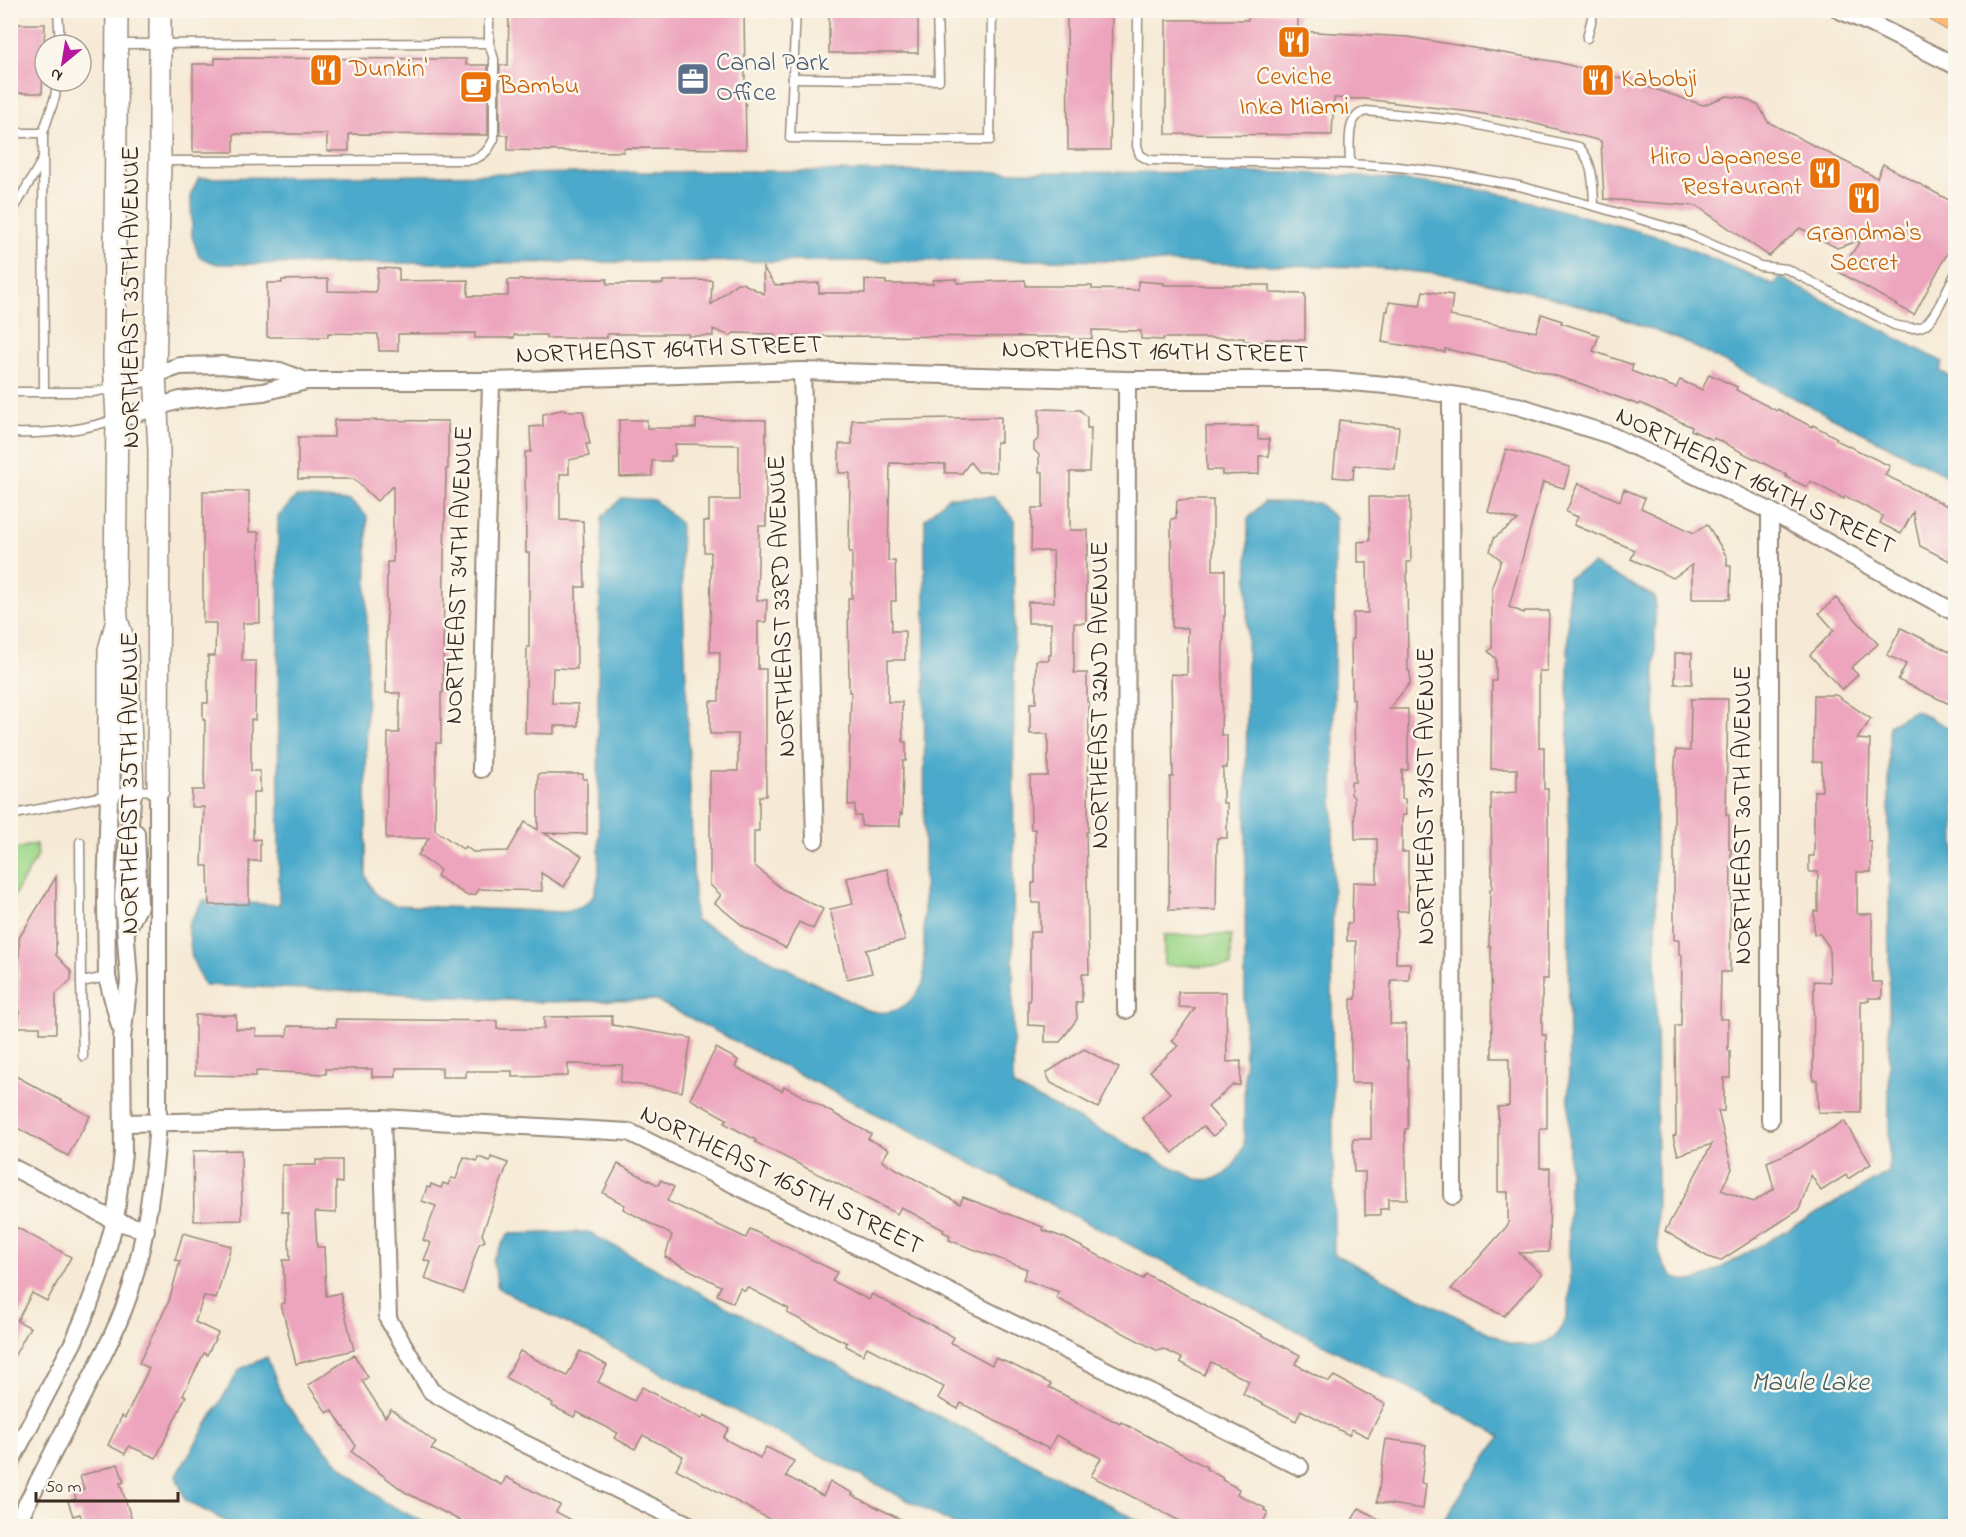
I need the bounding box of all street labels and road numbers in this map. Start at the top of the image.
street label: NORTHEAST 35TH AVENUE [113,145,151,449]
street label: NORTHEAST 164TH STREET [515,327,823,375]
street label: NORTHEAST 164TH STREET [1001,331,1309,375]
street label: NORTHEAST 164TH STREET [1609,398,1901,566]
street label: NORTHEAST 34TH AVENUE [436,425,484,725]
street label: NORTHEAST 33RD AVENUE [759,454,807,758]
street label: NORTHEAST 32ND AVENUE [1082,541,1120,849]
street label: NORTHEAST 35TH AVENUE [112,631,150,935]
street label: NORTHEAST 31ST AVENUE [1408,647,1446,945]
street label: NORTHEAST 30TH AVENUE [1725,665,1763,965]
street label: NORTHEAST 165TH STREET [633,1096,929,1266]

